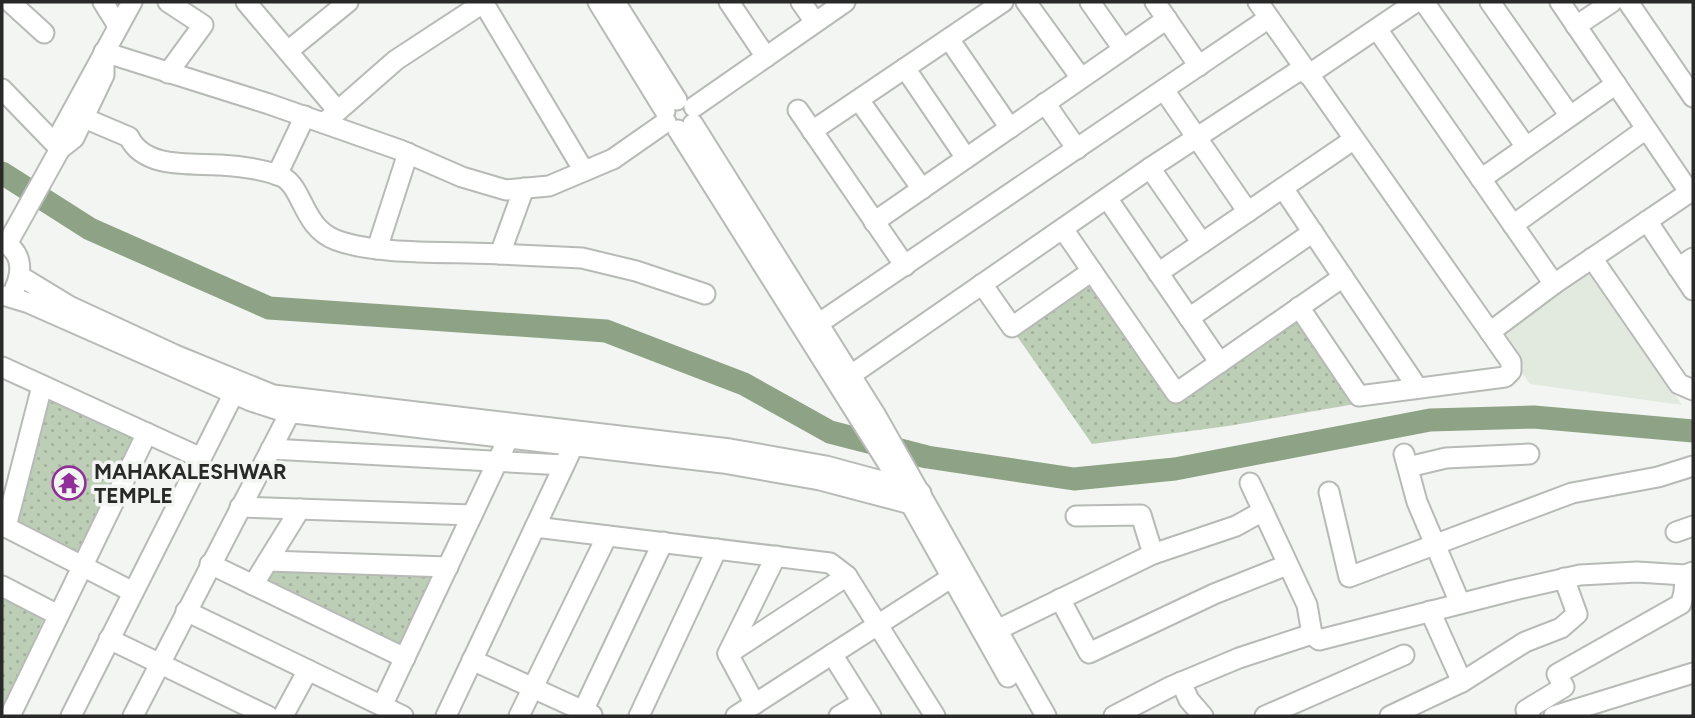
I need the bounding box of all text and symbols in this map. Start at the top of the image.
place label: MAHAKALESHWAR TEMPLE [94,459,287,508]
temple icon: MAHAKALESHWAR TEMPLE [50,464,88,502]

